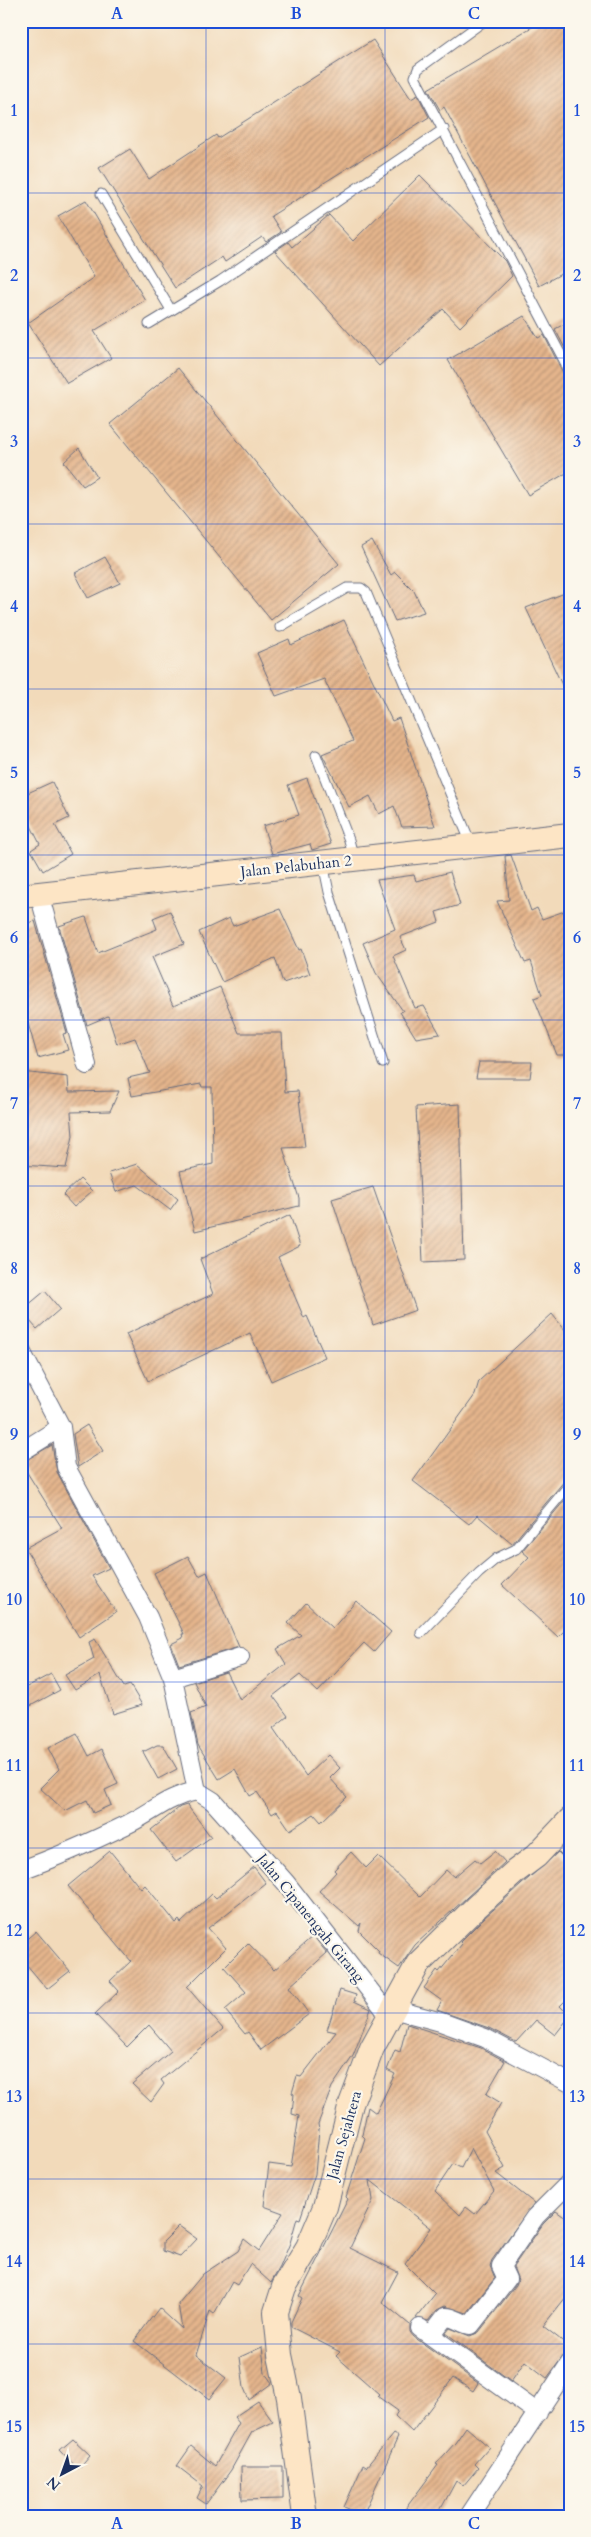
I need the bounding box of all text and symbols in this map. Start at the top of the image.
text: A [111,3,123,25]
text: B [290,3,302,25]
text: C [468,3,480,25]
text: 1 [10,100,18,122]
text: 1 [573,100,581,122]
text: 2 [10,265,18,287]
text: 2 [573,265,581,287]
text: 3 [10,431,18,453]
text: 3 [573,431,581,453]
text: 4 [10,596,18,618]
text: 4 [573,596,581,618]
text: 5 [10,762,18,784]
text: 5 [573,762,581,784]
street label: Jalan Pelabuhan 2 [237,850,353,882]
text: 6 [10,927,18,949]
text: 6 [573,927,581,949]
text: 7 [10,1093,18,1115]
text: 7 [573,1093,581,1115]
text: 8 [10,1258,18,1280]
text: 8 [573,1258,581,1280]
text: 9 [10,1424,18,1446]
text: 9 [573,1424,581,1446]
text: 10 [6,1589,22,1611]
text: 10 [569,1589,585,1611]
text: 11 [6,1755,22,1777]
text: 11 [569,1755,585,1777]
street label: Jalan Cipanengah Girang [251,1848,370,1987]
text: 12 [6,1920,22,1942]
text: 12 [569,1920,585,1942]
text: 13 [6,2086,22,2108]
text: 13 [569,2086,585,2108]
street label: Jalan Sejahtera [321,2088,366,2184]
text: 14 [6,2251,22,2273]
text: 14 [569,2251,585,2273]
text: 15 [6,2416,22,2438]
text: 15 [569,2416,585,2438]
north arrow [38,2450,88,2500]
text: N [43,2472,65,2495]
text: A [111,2513,123,2535]
text: B [290,2513,302,2535]
text: C [468,2513,480,2535]

